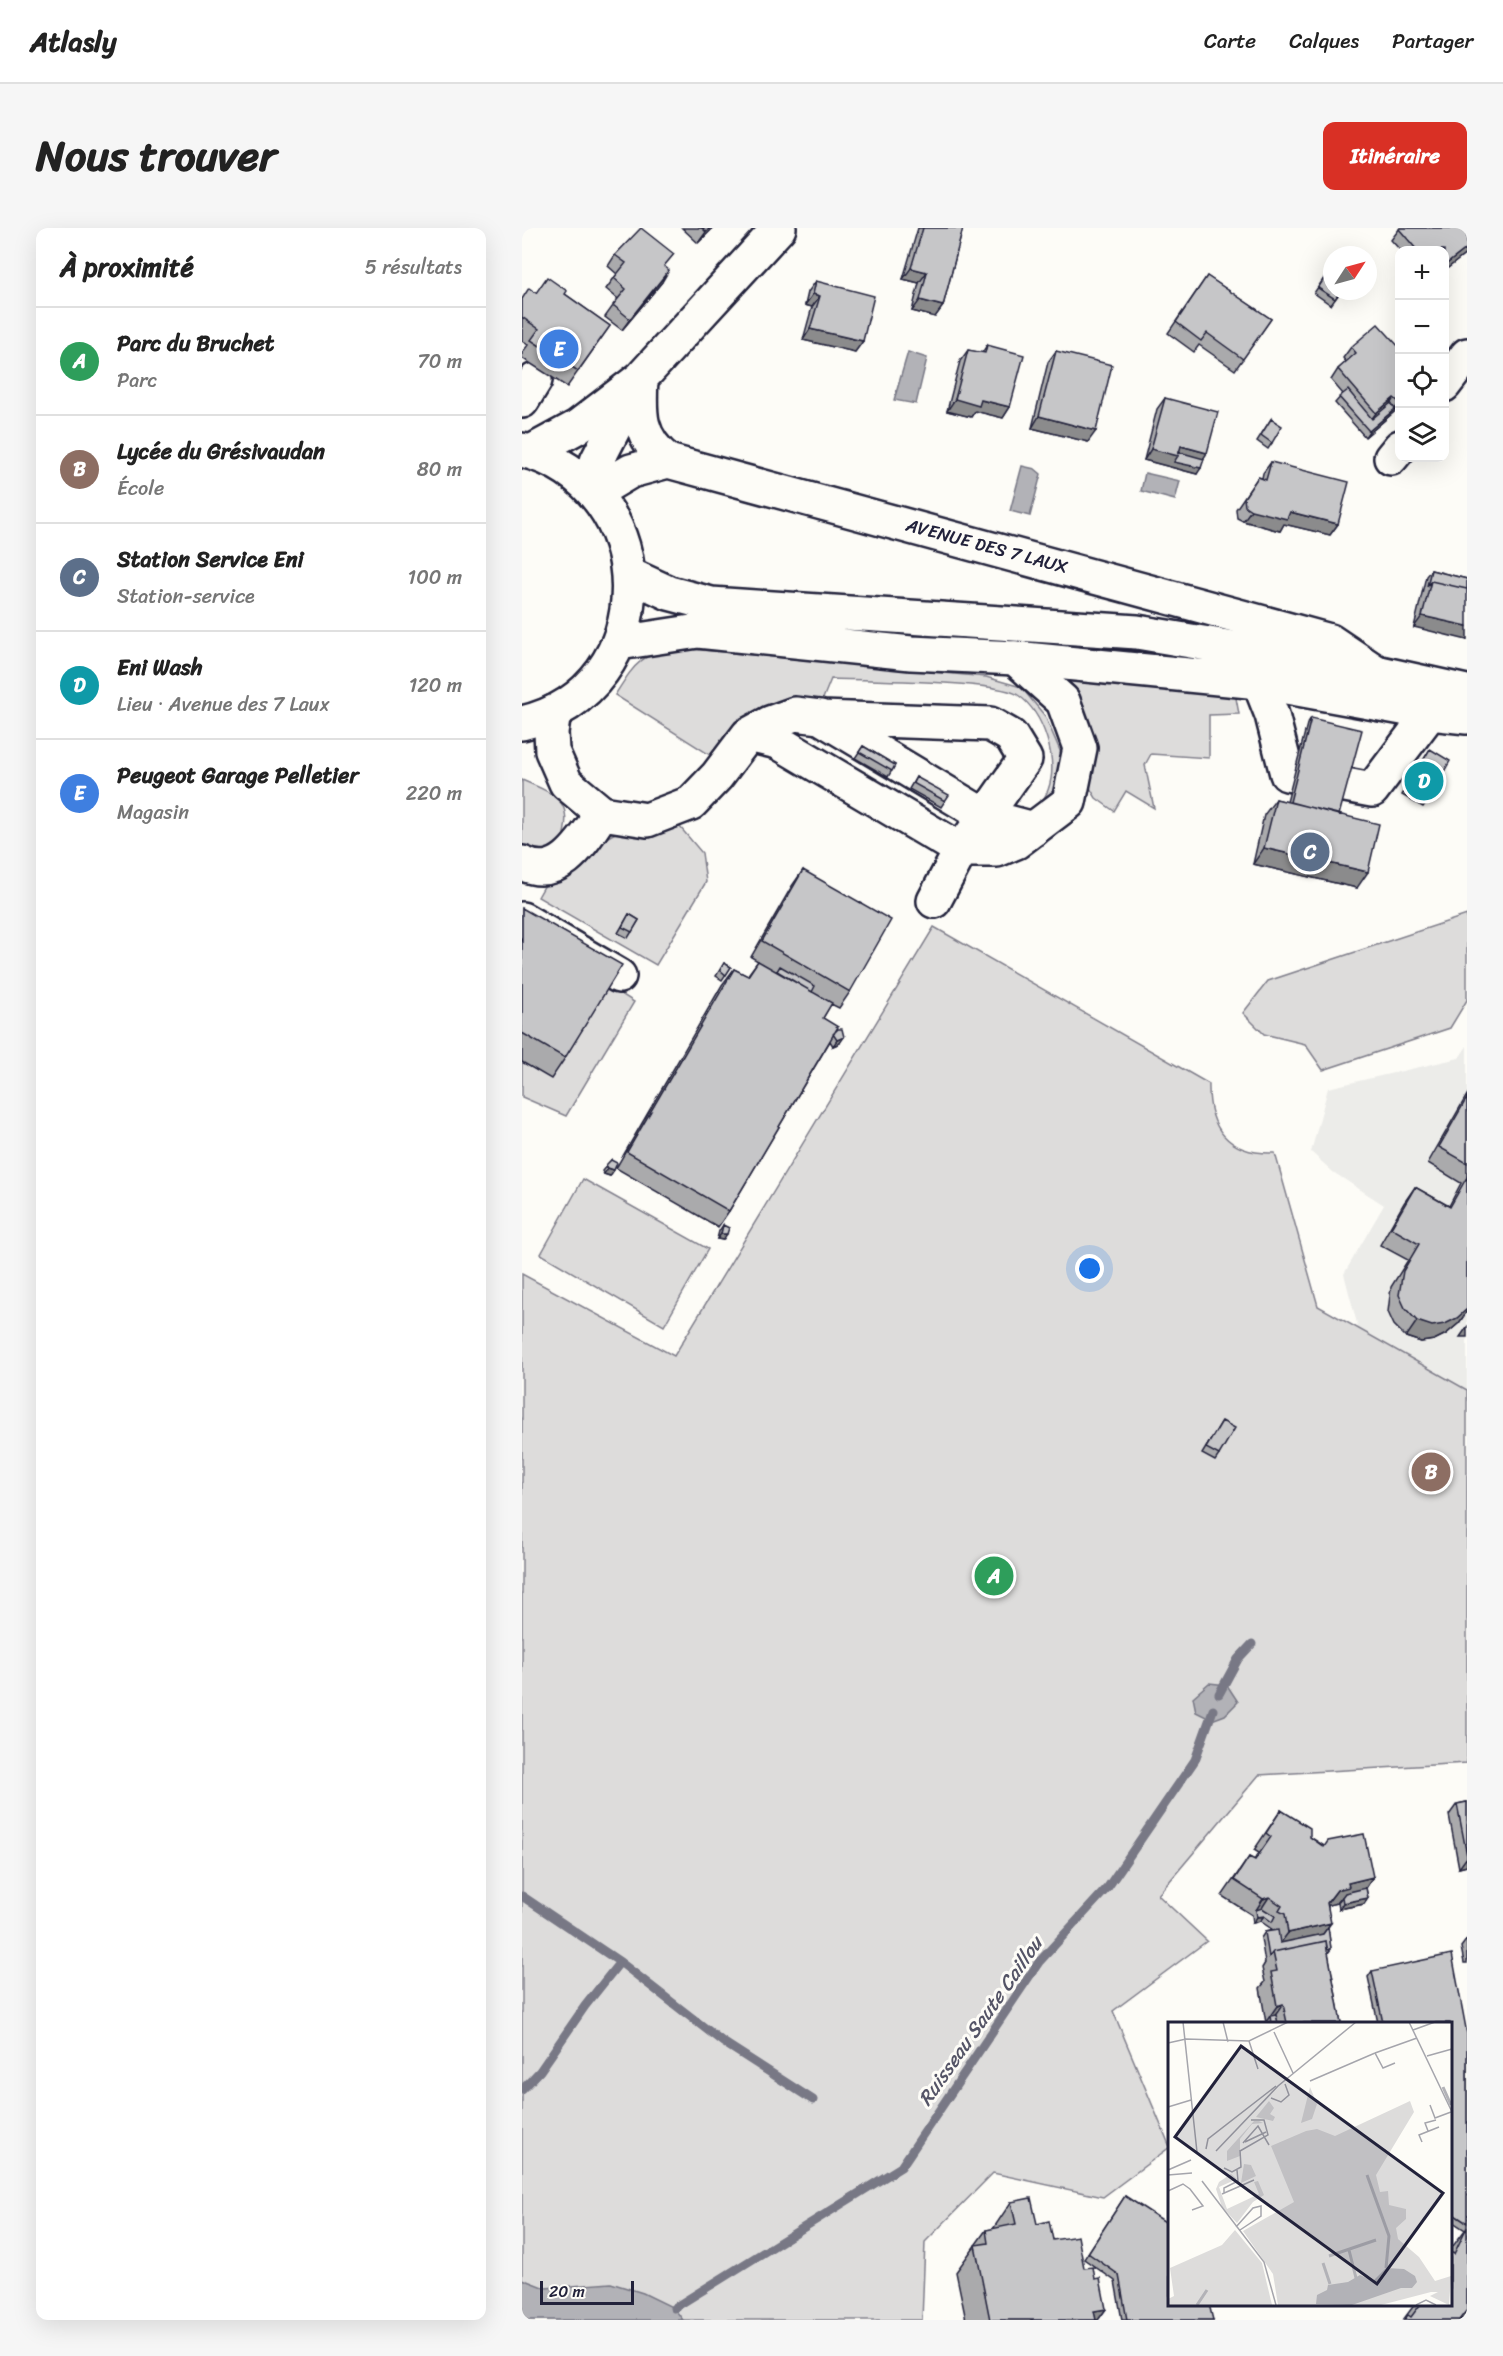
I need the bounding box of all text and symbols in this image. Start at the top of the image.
text: Atlasly [30,17,117,66]
text: Carte [1204,22,1256,60]
text: Calques [1289,22,1359,60]
text: Partager [1392,22,1473,60]
text: Nous trouver [36,119,276,193]
button: Itinéraire [1323,122,1467,190]
text: À proximité [60,244,194,290]
north arrow [1323,246,1377,300]
map controls [1395,246,1449,462]
button: + [1395,246,1449,300]
text: 5 résultats [365,250,462,285]
button: − [1395,300,1449,354]
text: Parc du Bruchet [117,324,274,363]
pin: E [540,326,579,372]
text: A [73,344,86,379]
text: 70 m [417,344,462,379]
button: locate [1395,354,1449,408]
text: Parc [117,363,157,398]
button: layers [1395,408,1449,462]
text: Lycée du Grésivaudan [117,432,325,471]
text: B [73,452,86,487]
text: 80 m [417,452,462,487]
text: École [117,471,164,506]
street label: AVENUE DES 7 LAUX [901,509,1072,583]
text: Station Service Eni [117,540,304,579]
text: C [73,560,86,595]
text: 100 m [408,560,462,595]
text: Station-service [117,579,255,614]
text: Eni Wash [117,648,203,687]
text: D [74,668,85,703]
text: 120 m [409,668,462,703]
text: Lieu · Avenue des 7 Laux [117,687,330,722]
text: Peugeot Garage Pelletier [117,756,358,795]
pin: D [1404,758,1444,804]
text: E [74,776,85,811]
text: 220 m [406,776,462,811]
text: Magasin [117,795,189,830]
pin: C [1290,830,1330,874]
your location [1075,1254,1104,1283]
pin: B [1412,1450,1450,1494]
pin: A [974,1554,1014,1598]
water label: Ruisseau Saute Caillou [909,1927,1053,2113]
inset map [1168,2022,1452,2305]
text: 20 m [549,2277,585,2306]
scale bar [540,2278,634,2306]

